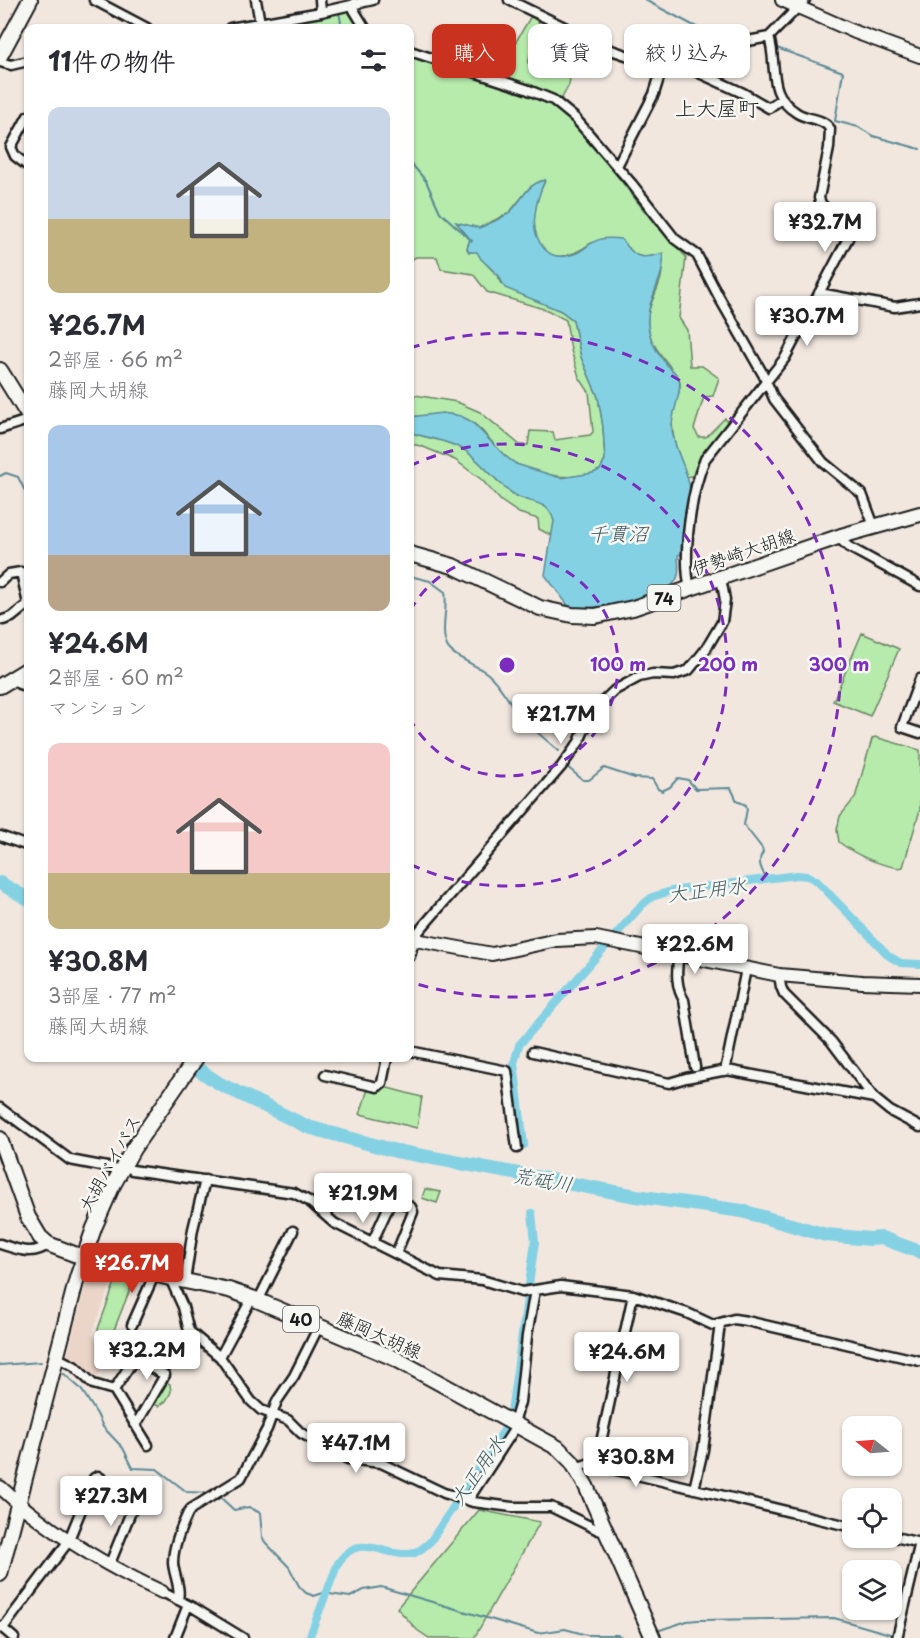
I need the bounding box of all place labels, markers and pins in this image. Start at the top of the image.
pin: ¥32.7M [776,202,874,253]
pin: ¥30.7M [758,296,856,347]
centre of rings [497,655,517,675]
pin: ¥21.7M [512,694,610,745]
pin: ¥22.6M [646,924,744,975]
pin: ¥21.9M [314,1173,412,1224]
pin: ¥26.7M [83,1243,181,1294]
pin: ¥32.2M [98,1330,196,1381]
pin: ¥24.6M [578,1332,676,1383]
pin: ¥47.1M [307,1423,405,1474]
pin: ¥30.8M [587,1437,685,1488]
pin: ¥27.3M [62,1476,160,1527]

